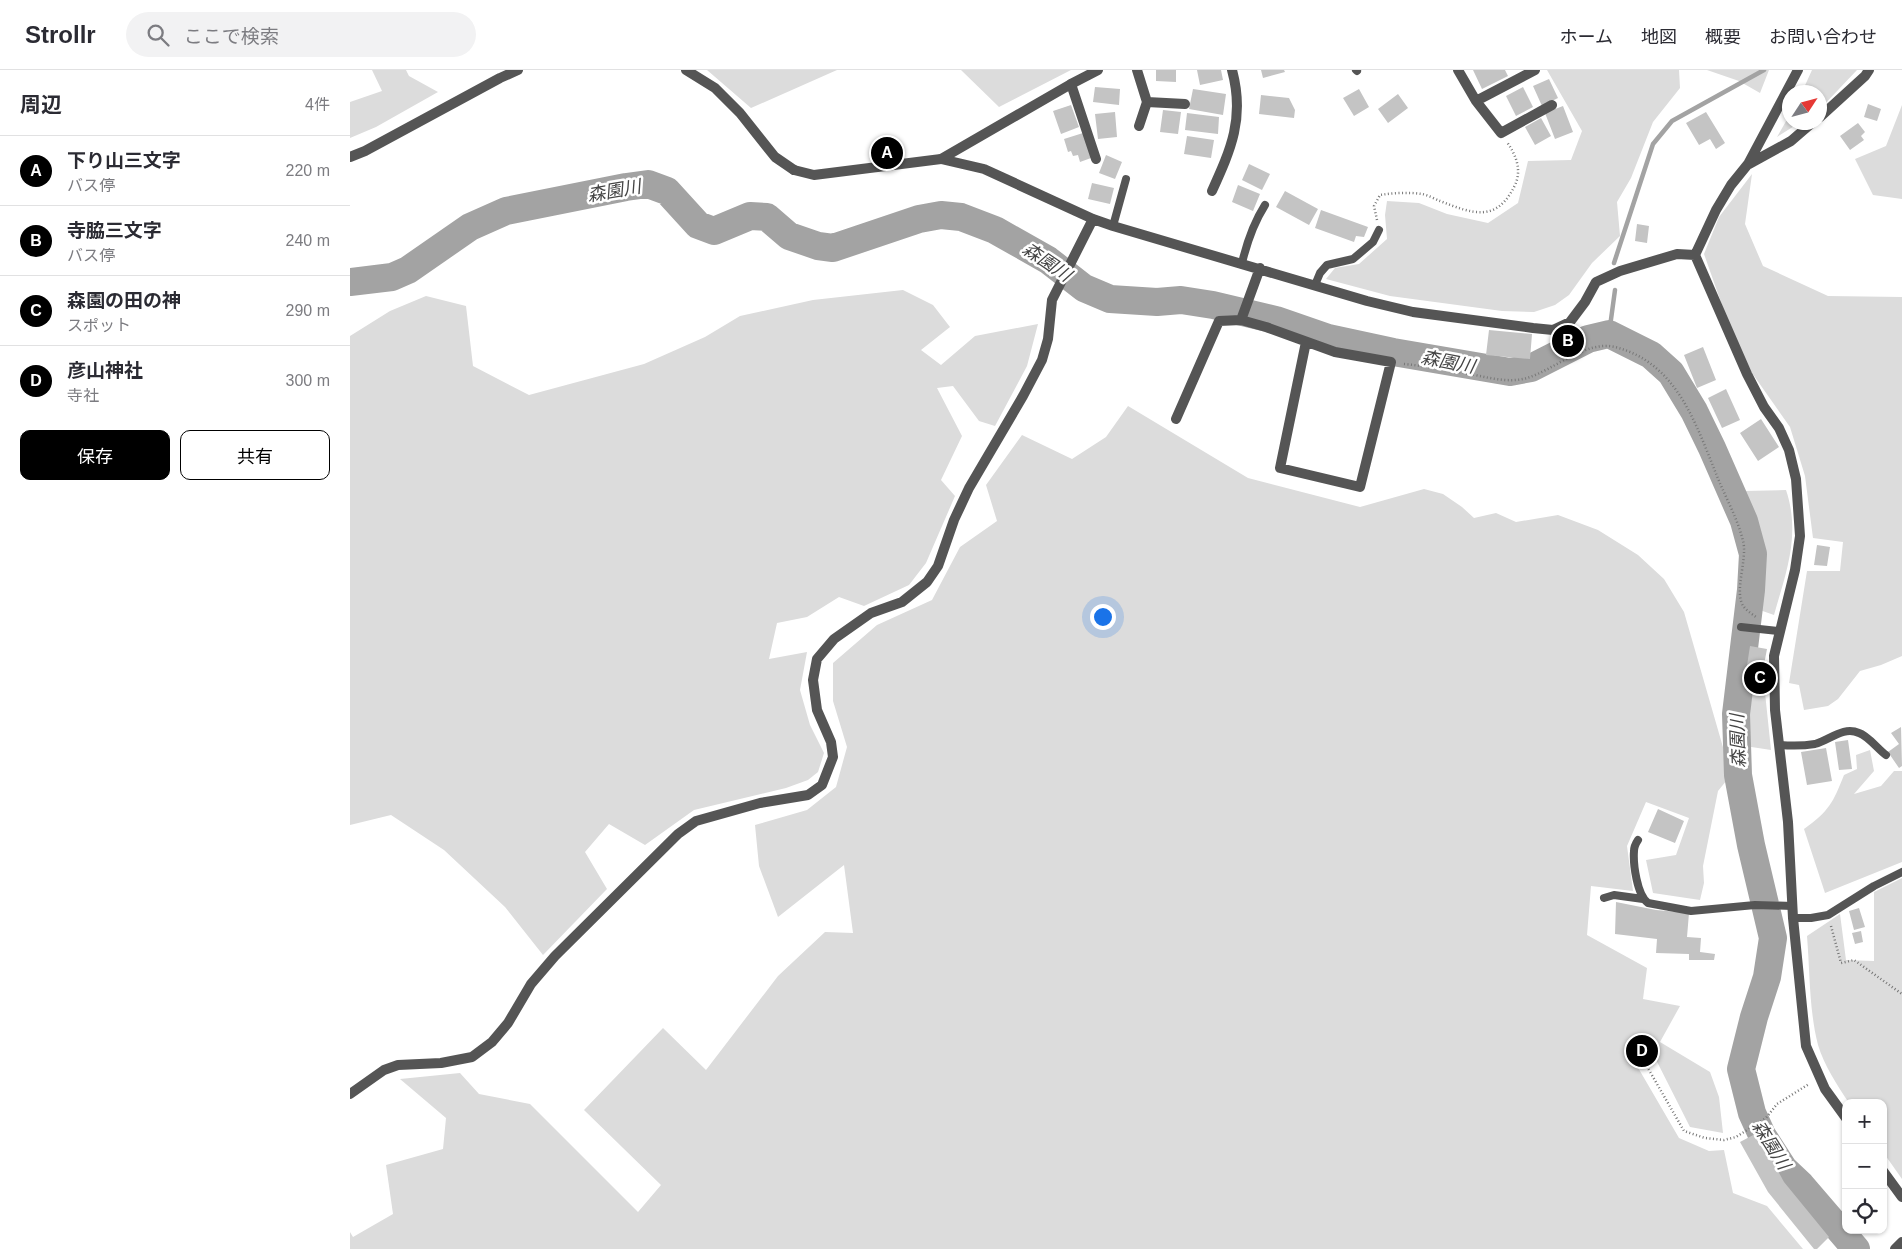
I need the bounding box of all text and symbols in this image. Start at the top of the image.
search box [126,12,476,57]
text: Strollr [25,21,96,48]
icon: search [144,21,172,49]
text: ここで検索 [184,26,279,47]
text: ホーム [1560,27,1613,47]
text: 地図 [1641,27,1677,47]
text: 概要 [1705,27,1741,47]
text: お問い合わせ [1769,27,1877,47]
north arrow [1782,85,1827,130]
text: 周辺 [20,93,62,116]
text: 4件 [305,96,330,113]
pin: A [871,134,903,172]
text: 下り山三文字 [67,150,181,171]
text: A [30,162,42,179]
text: 220 m [286,162,330,179]
water label: 森園川 [586,176,644,206]
text: バス停 [67,177,115,194]
text: 寺脇三文字 [67,220,162,241]
text: B [30,232,42,249]
text: 240 m [286,232,330,249]
water label: 森園川 [1019,239,1077,287]
text: バス停 [67,247,115,264]
text: 森園の田の神 [67,290,181,311]
text: C [30,302,42,319]
text: 290 m [286,302,330,319]
text: スポット [67,317,131,334]
pin: B [1552,322,1584,360]
water label: 森園川 [1420,347,1478,377]
text: 彦山神社 [67,360,143,381]
text: D [30,372,42,389]
text: 300 m [286,372,330,389]
text: 寺社 [67,387,99,404]
button: 保存 [20,430,170,480]
button: 共有 [180,430,330,480]
your location [1090,604,1116,630]
pin: C [1744,659,1776,697]
water label: 森園川 [1727,712,1749,768]
pin: D [1626,1032,1658,1070]
map controls [1842,1099,1887,1234]
button: + [1842,1099,1887,1144]
water label: 森園川 [1748,1117,1795,1175]
button: − [1842,1144,1887,1189]
button: locate [1842,1189,1887,1234]

